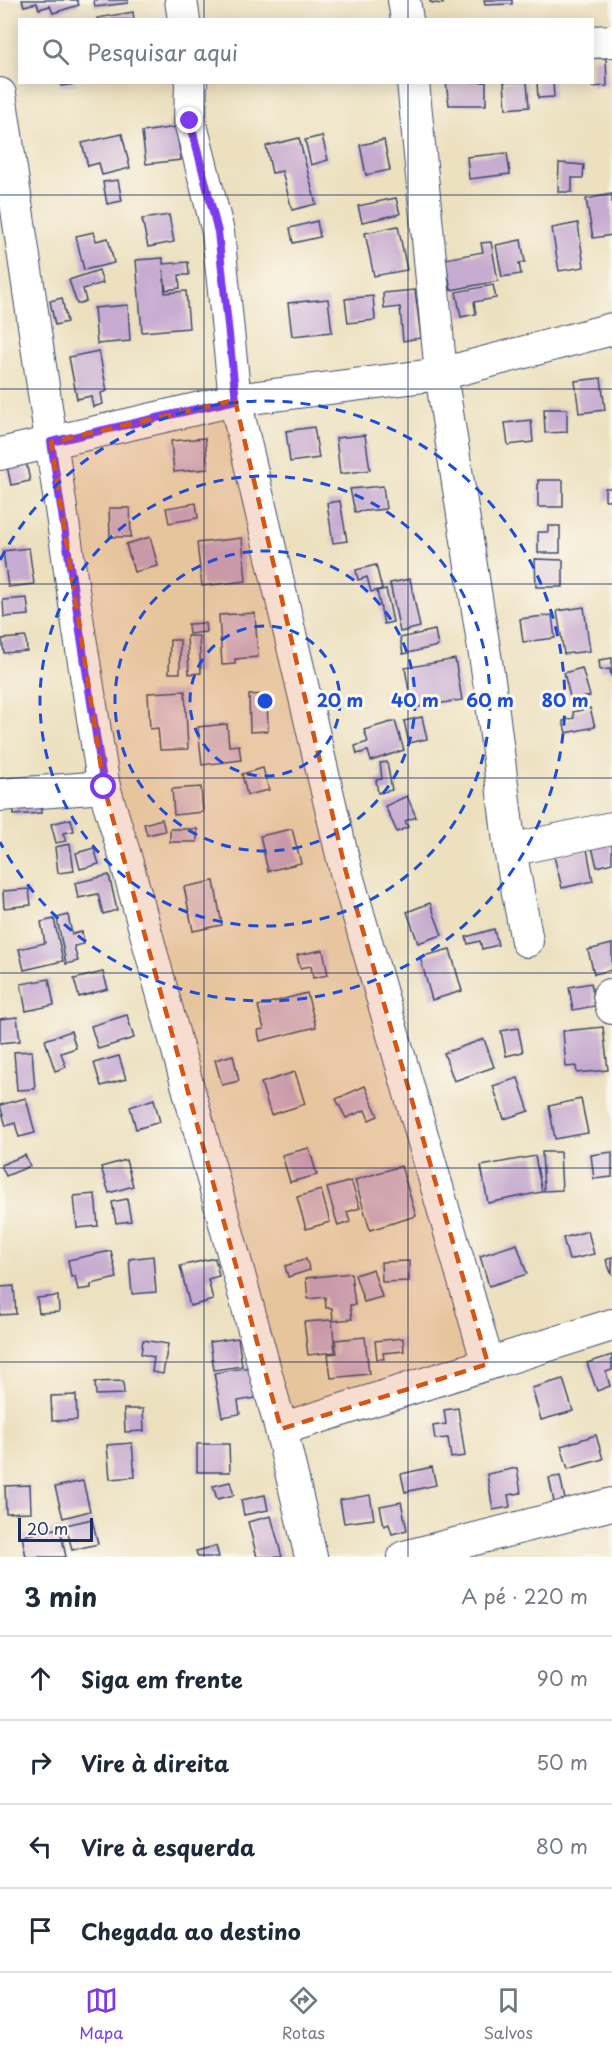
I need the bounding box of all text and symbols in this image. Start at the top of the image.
search box [18,18,594,84]
icon: search [39,35,72,68]
text: Pesquisar aqui [87,35,238,68]
route end [176,107,202,133]
text: 20 m [317,686,363,713]
text: 40 m [391,686,439,713]
text: 60 m [466,686,514,713]
text: 80 m [541,686,589,713]
centre of rings [255,691,275,711]
route start [90,773,116,799]
scale bar [18,1515,93,1542]
text: 20 m [27,1516,68,1540]
text: 3 min [24,1577,97,1616]
text: A pé · 220 m [461,1581,588,1611]
icon: ahead [24,1662,57,1695]
text: Siga em frente [81,1662,243,1695]
text: 90 m [537,1663,588,1693]
icon: right [24,1746,57,1779]
text: Vire à direita [81,1746,229,1779]
text: 50 m [536,1747,588,1777]
icon: left [24,1830,57,1863]
text: Vire à esquerda [81,1830,255,1863]
text: 80 m [536,1831,588,1861]
icon: arrive [24,1914,57,1947]
text: Chegada ao destino [81,1914,301,1947]
tab: Mapa [79,1984,123,2044]
tab: Rotas [282,1984,325,2044]
tab: Salvos [483,1984,533,2044]

